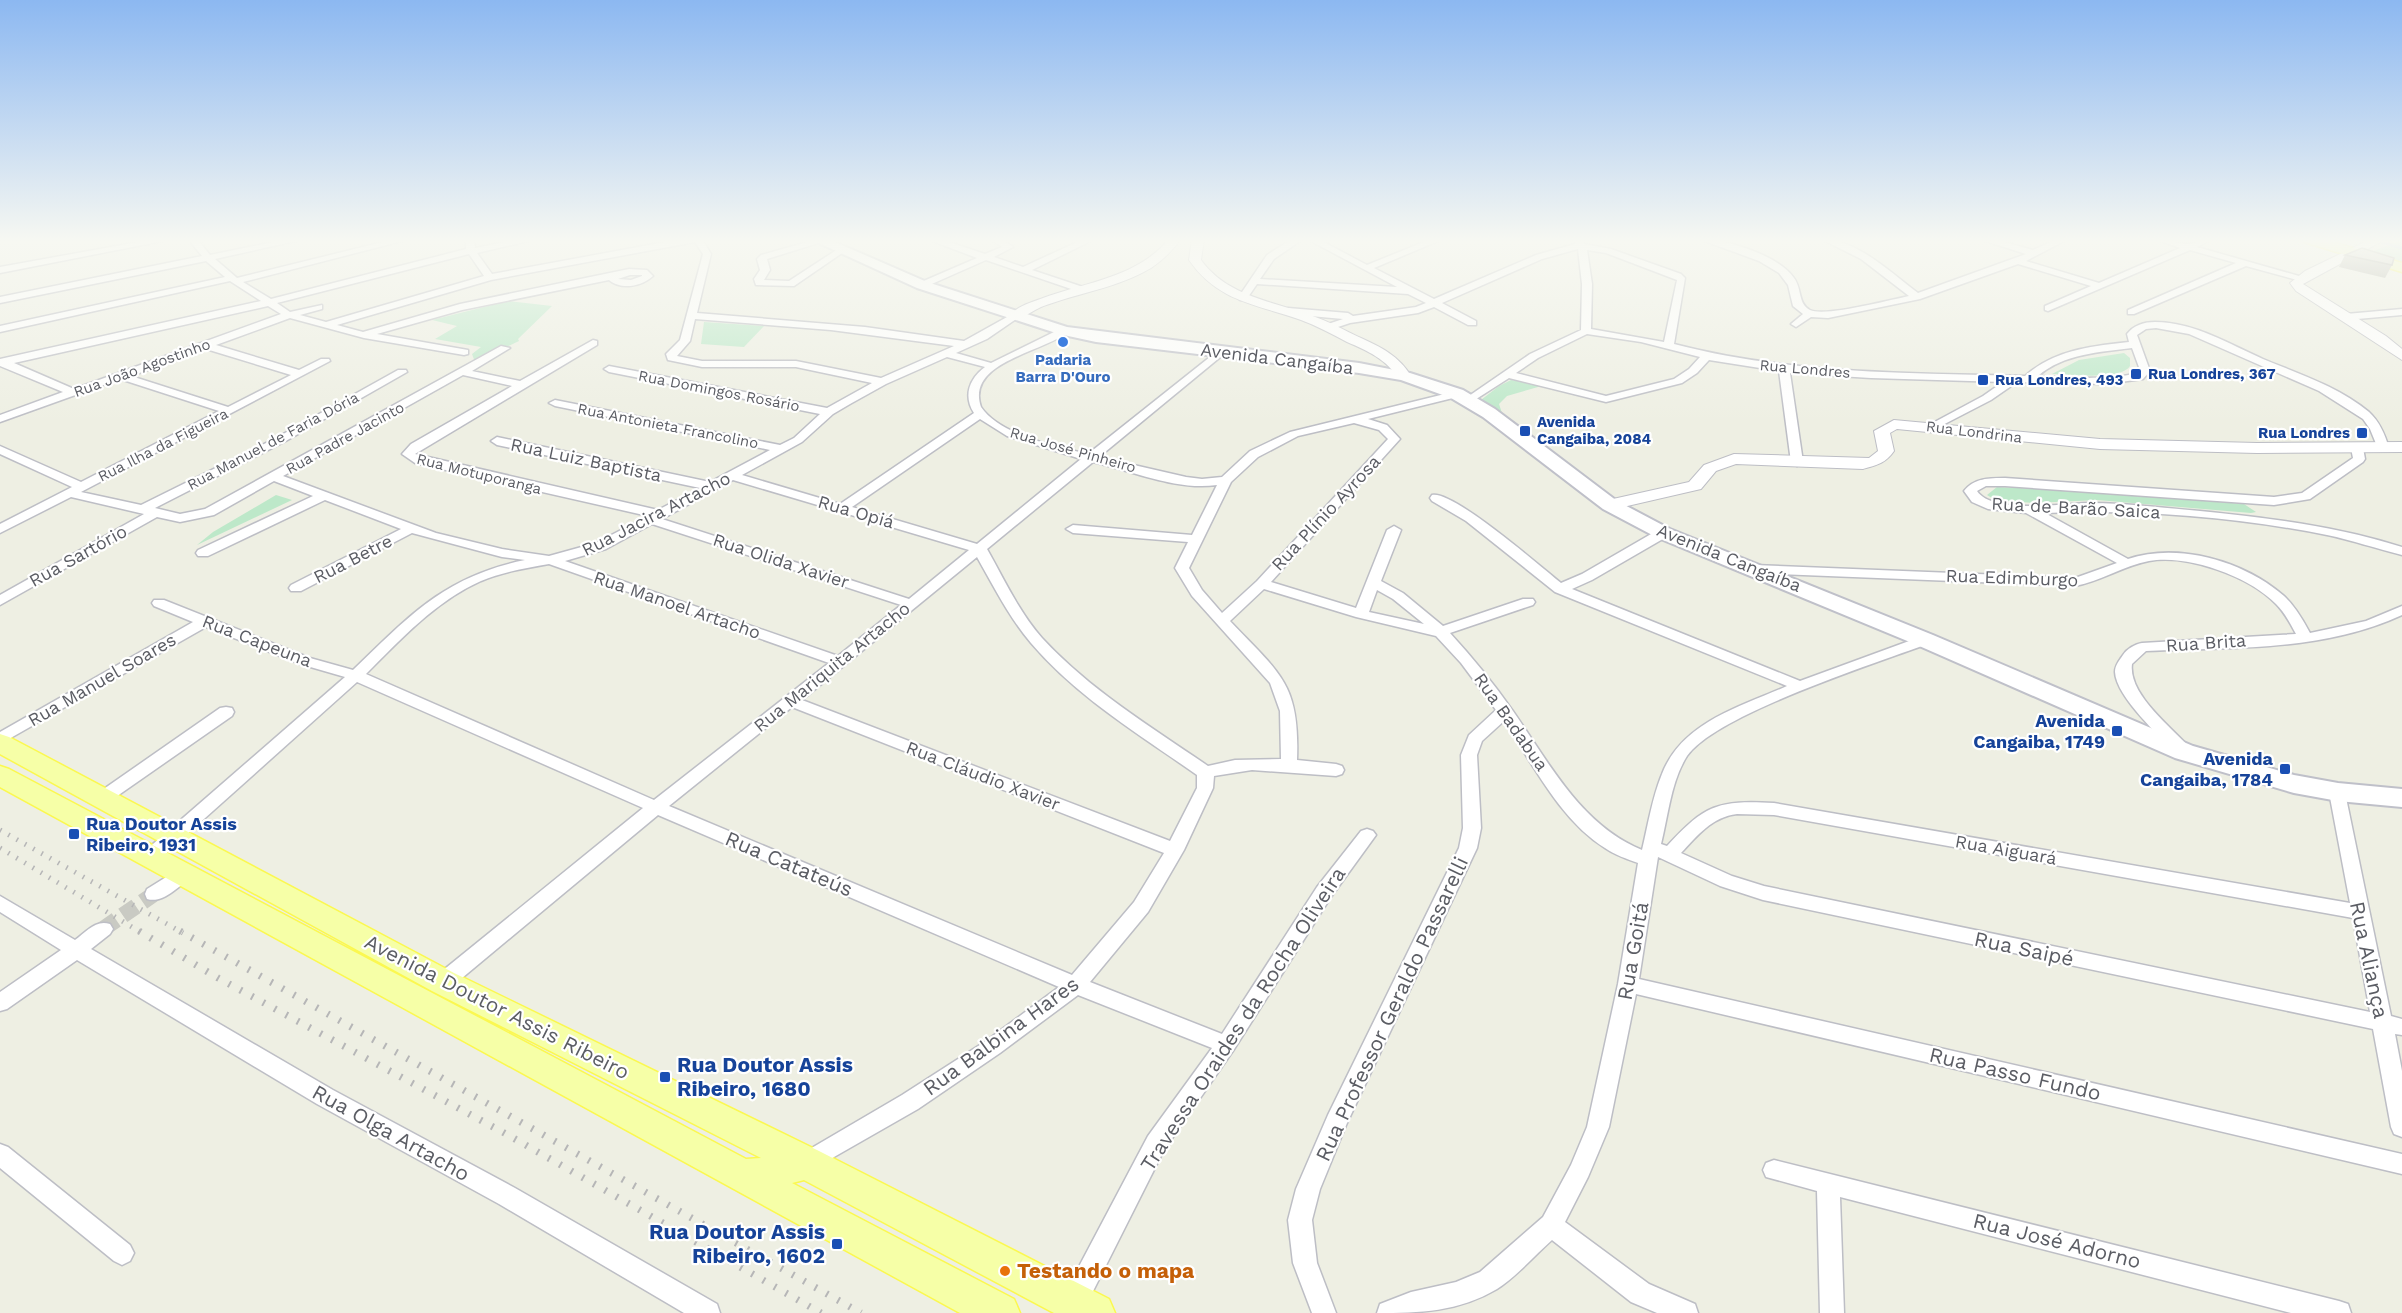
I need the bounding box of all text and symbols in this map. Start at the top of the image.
street label: Rua João Agostinho [71,335,213,401]
marker: Padaria Barra D'Ouro [1056,335,1070,349]
street label: Avenida Cangaíba [1199,339,1355,378]
place label: Padaria Barra D'Ouro [1016,351,1110,386]
street label: Rua Londres [1759,356,1851,382]
place label: Rua Londres, 367 [2148,365,2276,383]
street label: Rua Domingos Rosário [637,367,801,415]
marker: Rua Londres, 367 [2129,367,2143,381]
place label: Rua Londres, 493 [1995,371,2124,389]
marker: Rua Londres, 493 [1976,373,1990,387]
street label: Rua Manuel de Faria Dória [184,388,362,494]
street label: Rua Padre Jacinto [283,398,407,478]
street label: Rua Antonieta Francolino [576,400,760,452]
street label: Rua Ilha da Figueira [95,404,232,486]
place label: Avenida Cangaiba, 2084 [1537,413,1652,448]
street label: Rua Londrina [1925,417,2024,447]
street label: Rua José Pinheiro [1008,423,1138,477]
marker: Avenida Cangaiba, 2084 [1518,424,1532,438]
place label: Rua Londres [2258,424,2350,442]
marker: Rua Londres [2355,426,2369,440]
street label: Rua Luiz Baptista [509,433,663,486]
street label: Rua Motuporanga [415,450,544,498]
street label: Rua Plínio Ayrosa [1267,451,1384,575]
street label: Rua Jacira Artacho [578,467,734,560]
street label: Rua Opiá [816,491,897,532]
street label: Rua de Barão Saica [1991,493,2161,522]
street label: Avenida Cangaíba [1654,519,1804,596]
street label: Rua Sartório [25,520,130,591]
street label: Rua Olida Xavier [710,529,852,592]
street label: Rua Betre [310,530,396,587]
street label: Rua Edimburgo [1945,565,2079,590]
street label: Rua Manoel Artacho [591,566,763,643]
street label: Rua Mariquita Artacho [749,597,914,736]
street label: Rua Capeuna [200,610,315,671]
street label: Rua Manuel Soares [24,629,179,731]
street label: Rua Brita [2165,629,2247,656]
street label: Rua Badabua [1470,669,1553,775]
place label: Avenida Cangaiba, 1749 [1973,710,2106,752]
marker: Avenida Cangaiba, 1749 [2110,724,2124,738]
street label: Rua Cláudio Xavier [903,736,1063,815]
place label: Avenida Cangaiba, 1784 [2140,748,2274,790]
marker: Avenida Cangaiba, 1784 [2278,762,2292,776]
place label: Rua Doutor Assis Ribeiro, 1931 [86,813,237,855]
street label: Rua Catateús [722,825,857,902]
marker: Rua Doutor Assis Ribeiro, 1931 [67,827,81,841]
street label: Rua Aiguará [1954,830,2059,869]
street label: Rua Professor Geraldo Passarelli [1310,853,1473,1165]
street label: Travessa Oraides da Rocha Oliveira [1135,862,1350,1175]
street label: Rua Aliança [2345,899,2394,1021]
street label: Rua Goitá [1612,900,1653,1002]
street label: Rua Saipé [1972,926,2076,971]
street label: Avenida Doutor Assis Ribeiro [361,929,634,1084]
street label: Rua Balbina Hares [918,971,1083,1100]
street label: Rua Passo Fundo [1927,1042,2103,1105]
place label: Rua Doutor Assis Ribeiro, 1680 [677,1052,853,1101]
marker: Rua Doutor Assis Ribeiro, 1680 [658,1070,672,1084]
street label: Rua Olga Artacho [308,1079,474,1186]
street label: Rua José Adorno [1971,1208,2144,1273]
place label: Rua Doutor Assis Ribeiro, 1602 [649,1219,825,1268]
marker: Rua Doutor Assis Ribeiro, 1602 [830,1237,844,1251]
place label: Testando o mapa [1017,1258,1195,1283]
marker: Testando o mapa [998,1264,1012,1278]

